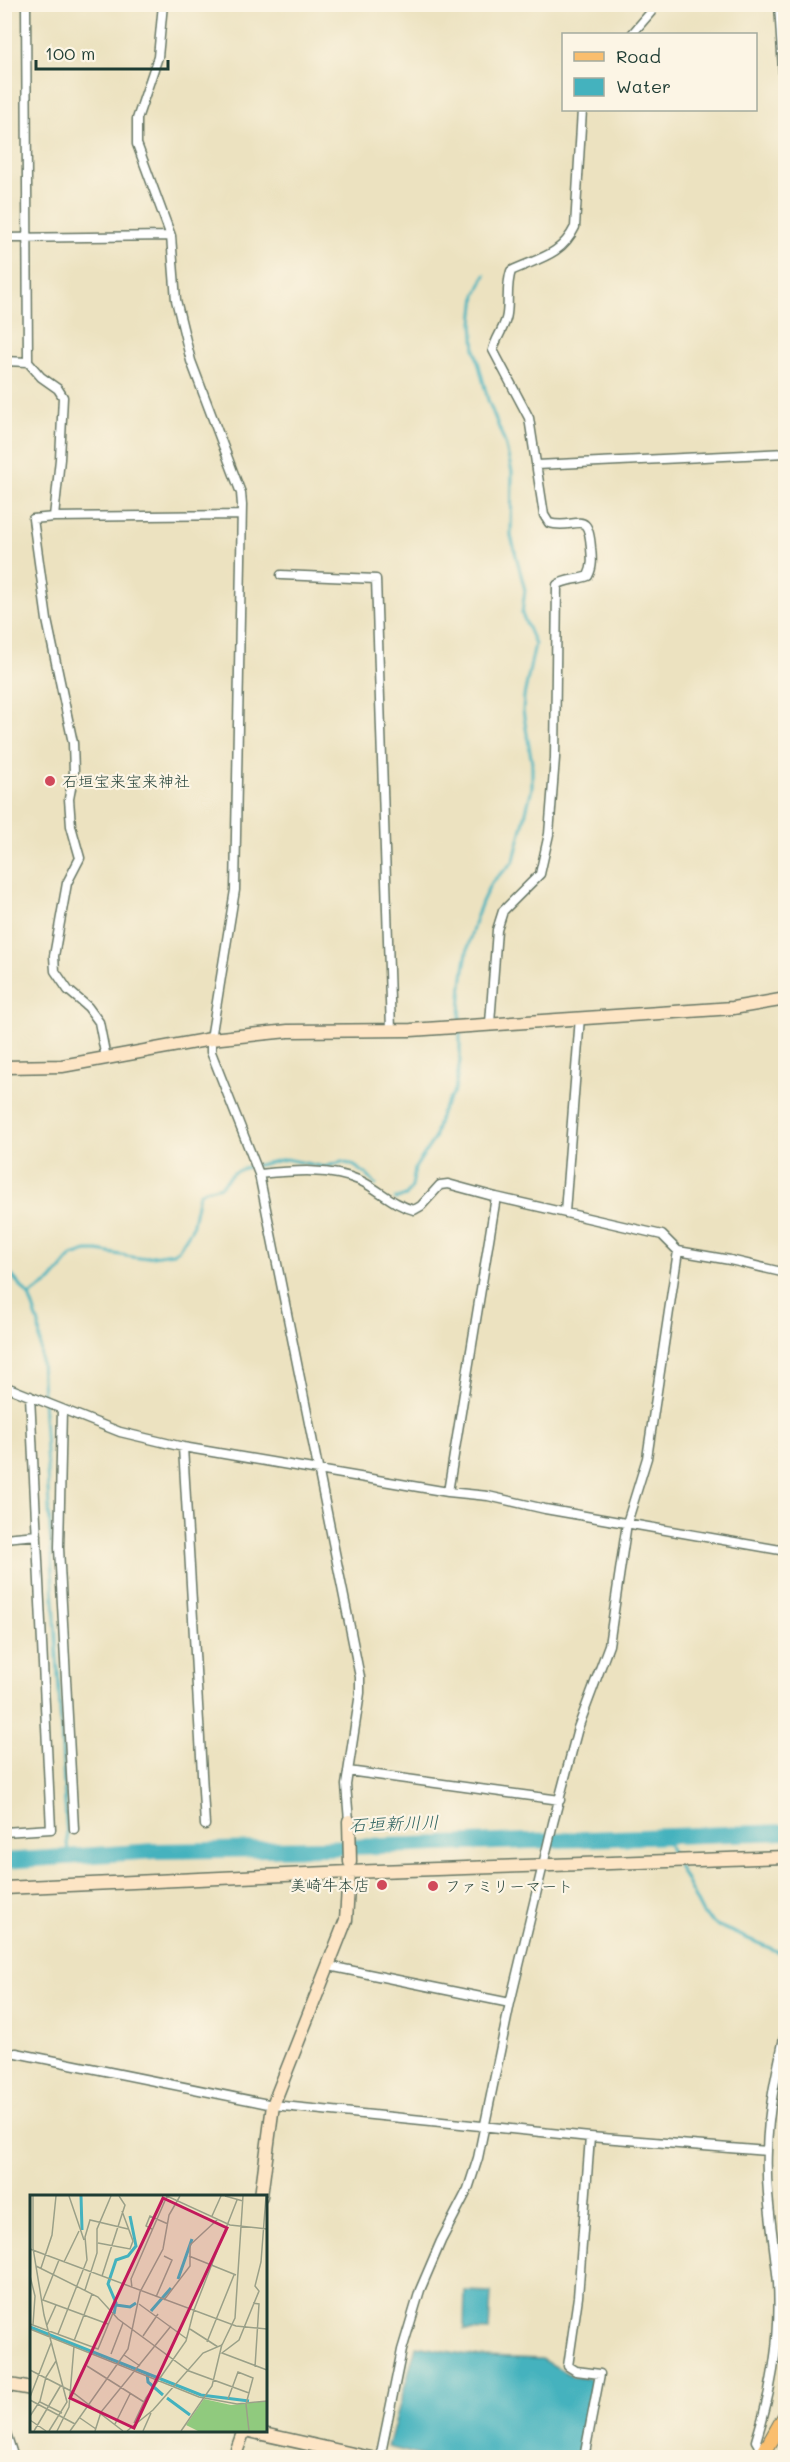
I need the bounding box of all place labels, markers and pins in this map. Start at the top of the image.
place label: 石垣宝来宝来神社 [62,770,190,791]
marker: 石垣宝来宝来神社 [43,774,57,788]
place label: 美崎牛本店 [290,1874,370,1895]
place label: ファミリーマート [445,1875,573,1896]
marker: 美崎牛本店 [375,1878,389,1892]
marker: ファミリーマート [426,1879,440,1893]

